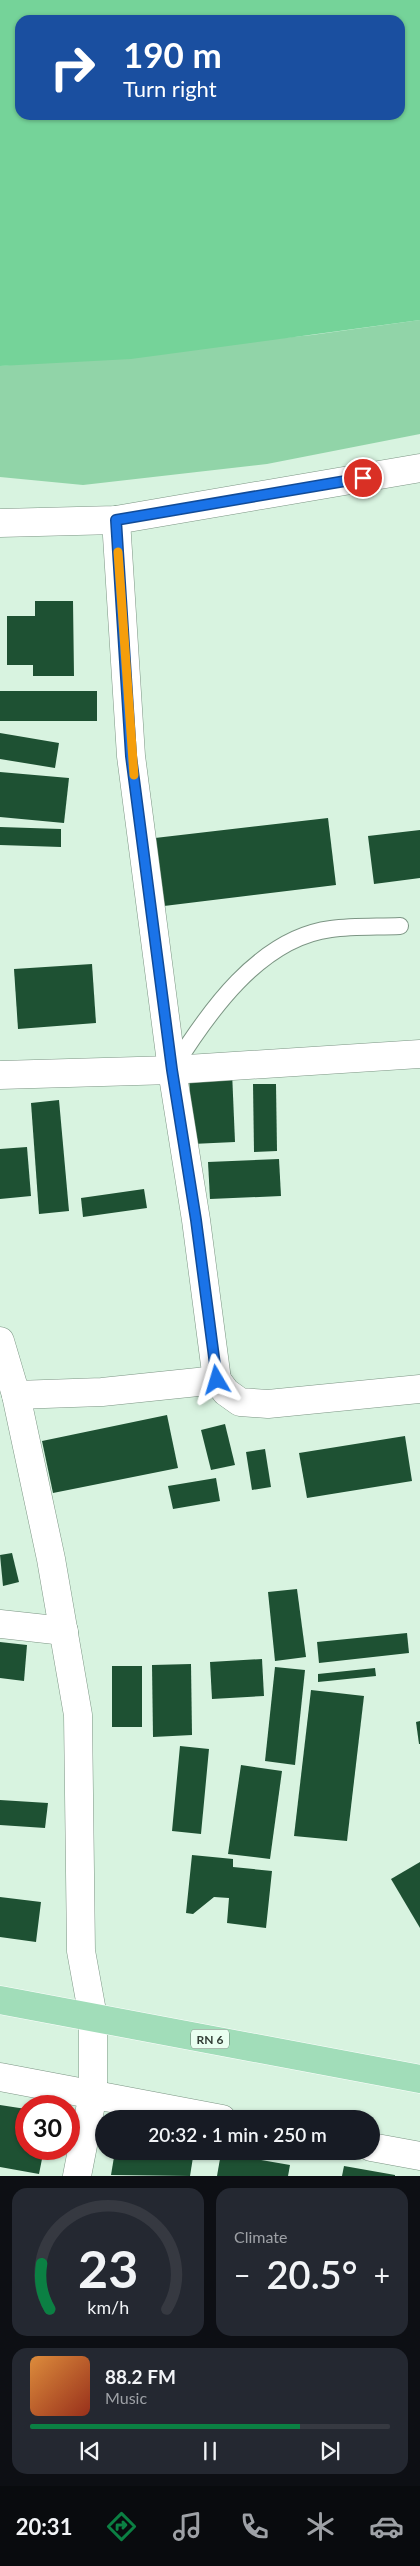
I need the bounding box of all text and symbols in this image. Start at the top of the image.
text: 190 m [123,33,222,75]
icon: right [40,35,105,100]
text: Turn right [123,75,217,102]
pin [342,457,384,499]
icon: arrive [349,464,377,492]
position arrow [190,1353,242,1405]
road number: RN 6 [191,2030,229,2048]
speed limit sign: 30 [15,2095,80,2160]
text: 20:32 · 1 min · 250 m [148,2123,327,2146]
text: Climate [234,2227,287,2246]
text: 23 [78,2237,138,2299]
text: 20.5° [267,2251,357,2297]
text: − [234,2258,250,2292]
text: + [374,2258,390,2292]
text: km/h [87,2296,129,2318]
text: 88.2 FM [105,2365,176,2388]
text: Music [105,2388,147,2407]
icon: previous [76,2437,104,2465]
icon: pause [196,2437,224,2465]
icon: next [316,2437,344,2465]
icon: directions [104,2509,139,2544]
icon: music [170,2509,205,2544]
icon: phone [237,2509,272,2544]
icon: climate [303,2509,338,2544]
icon: car [369,2509,404,2544]
text: 20:31 [16,2513,72,2540]

